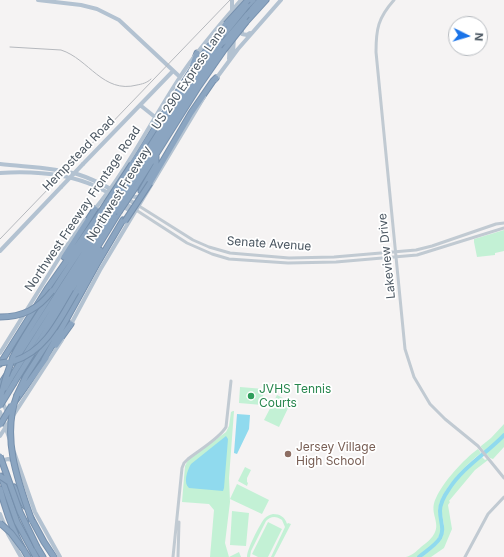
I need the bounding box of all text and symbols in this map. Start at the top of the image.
north arrow [448,16,488,56]
street label: US 290 Express Lane [149,23,229,133]
text: N [472,32,486,42]
street label: Hempstead Road [40,114,118,194]
street label: Northwest Freeway Frontage Road [22,124,144,294]
street label: Northwest Freeway [84,143,154,245]
street label: Lakeview Drive [375,212,399,300]
street label: Senate Avenue [226,234,312,254]
place label: JVHS Tennis Courts [259,382,331,410]
marker: JVHS Tennis Courts [246,391,256,401]
place label: Jersey Village High School [296,440,376,468]
marker: Jersey Village High School [283,449,293,459]

